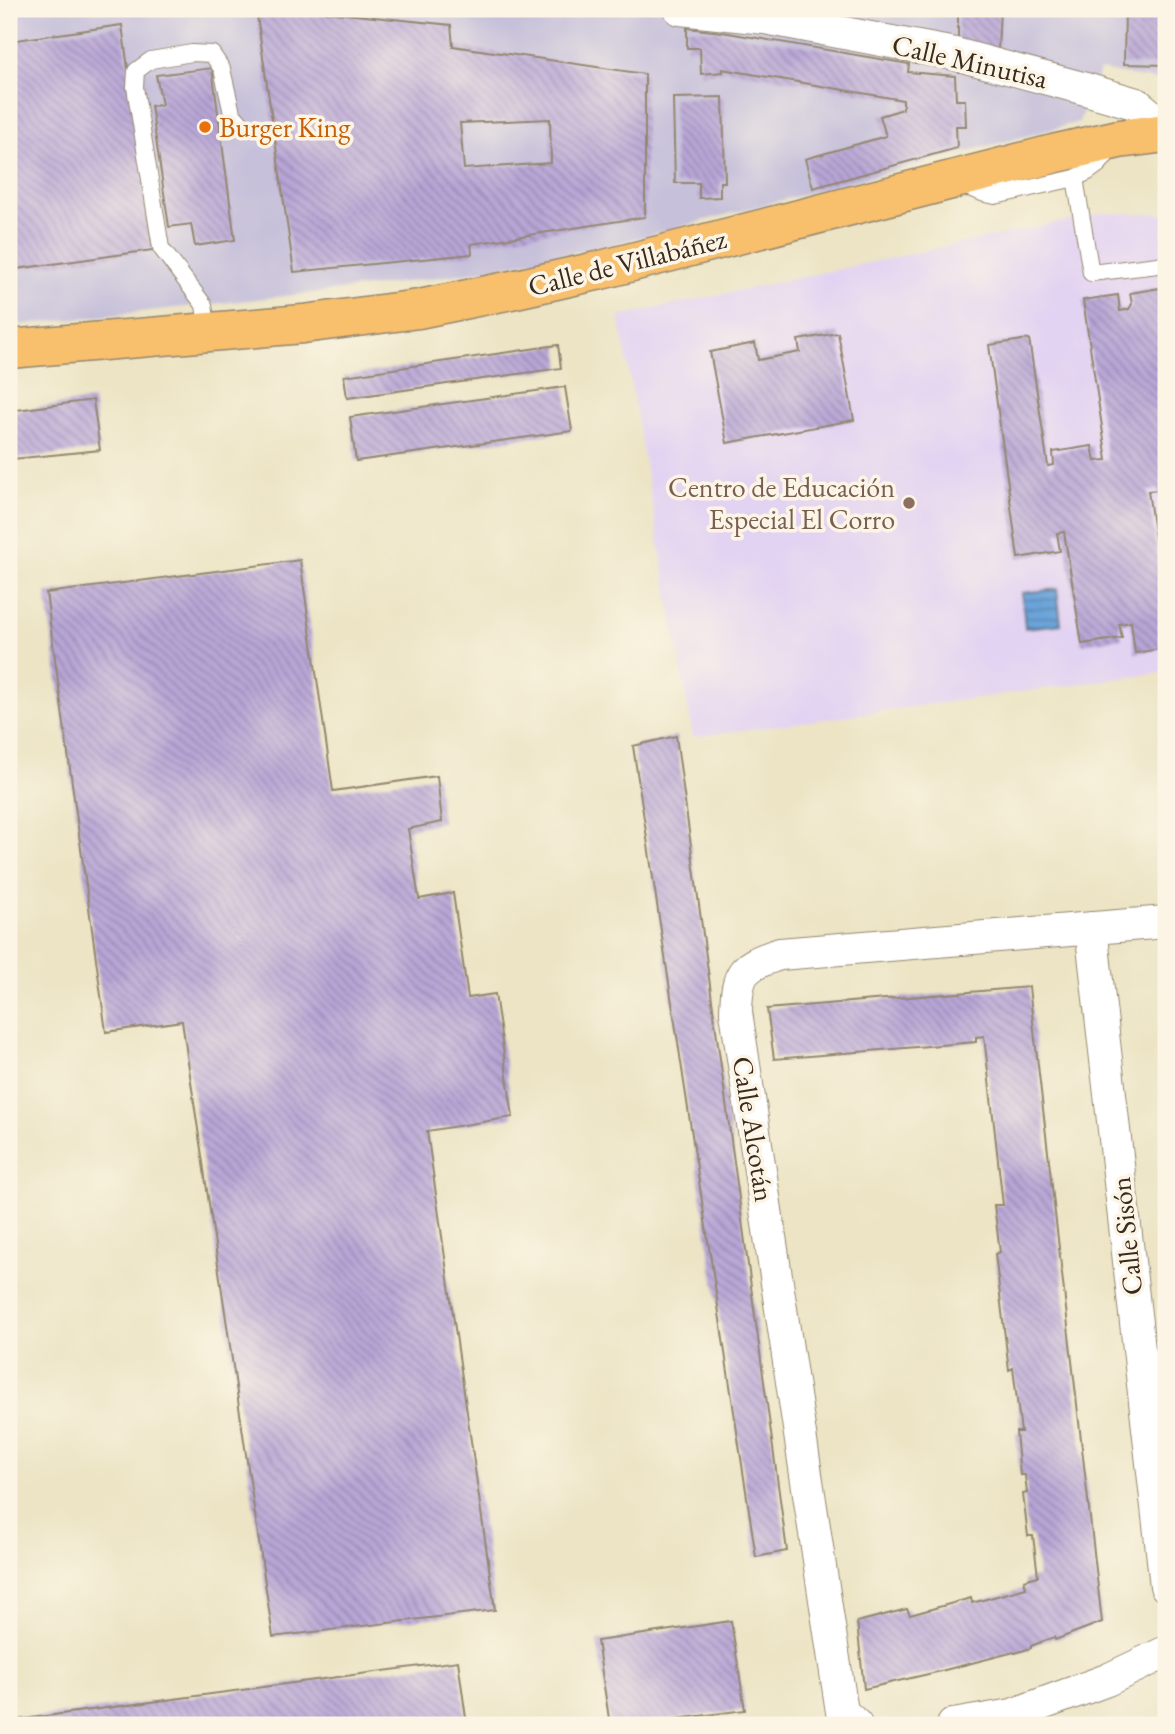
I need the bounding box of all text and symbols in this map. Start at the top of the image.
street label: Calle Minutisa [889,26,1052,97]
place label: Burger King [219,109,351,145]
marker: Burger King [197,119,213,135]
street label: Calle de Villabáñez [524,220,730,304]
place label: Centro de Educación Especial El Corro [668,469,895,537]
marker: Centro de Educación Especial El Corro [901,495,917,511]
street label: Calle Alcotán [725,1054,783,1204]
street label: Calle Sisón [1102,1175,1150,1297]

